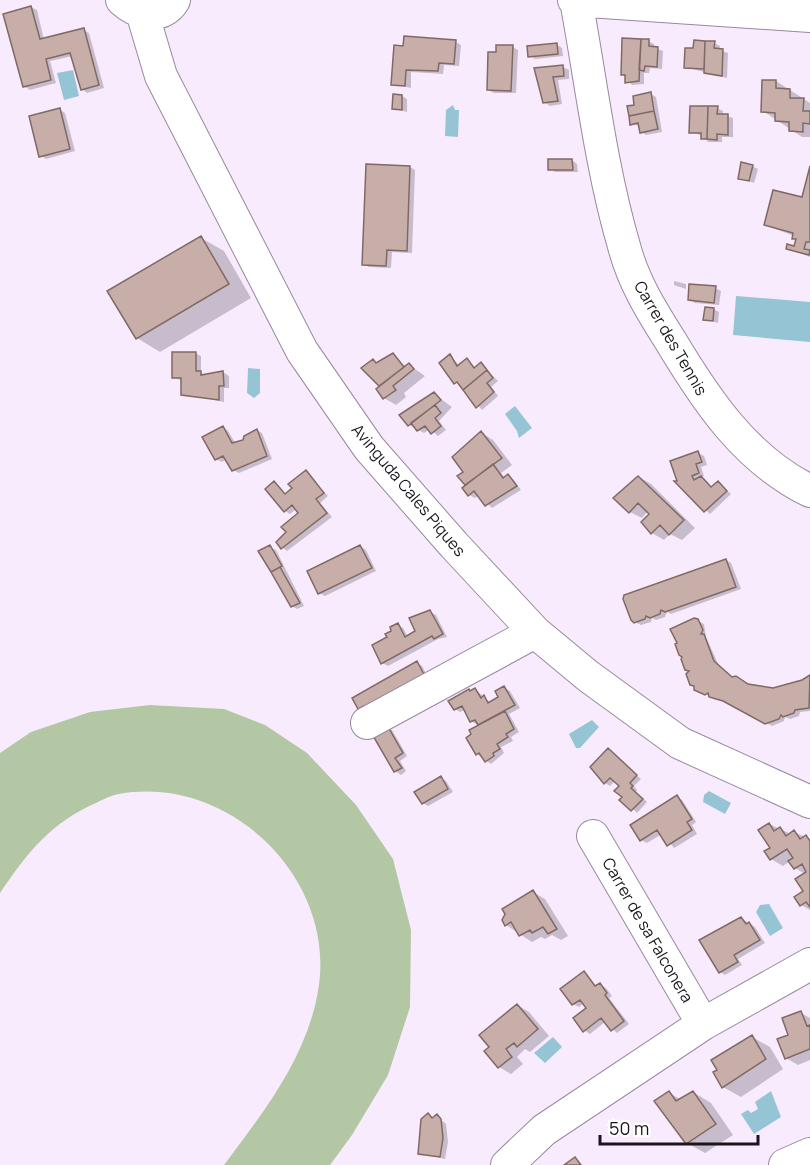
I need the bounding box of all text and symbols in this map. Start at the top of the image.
street label: Carrer des Tennis [629,277,713,399]
street label: Avinguda Cales Piques [347,419,471,561]
street label: Carrer de sa Falconera [597,853,699,1007]
scale bar [600,1108,758,1146]
text: 50 m [609,1116,649,1140]

